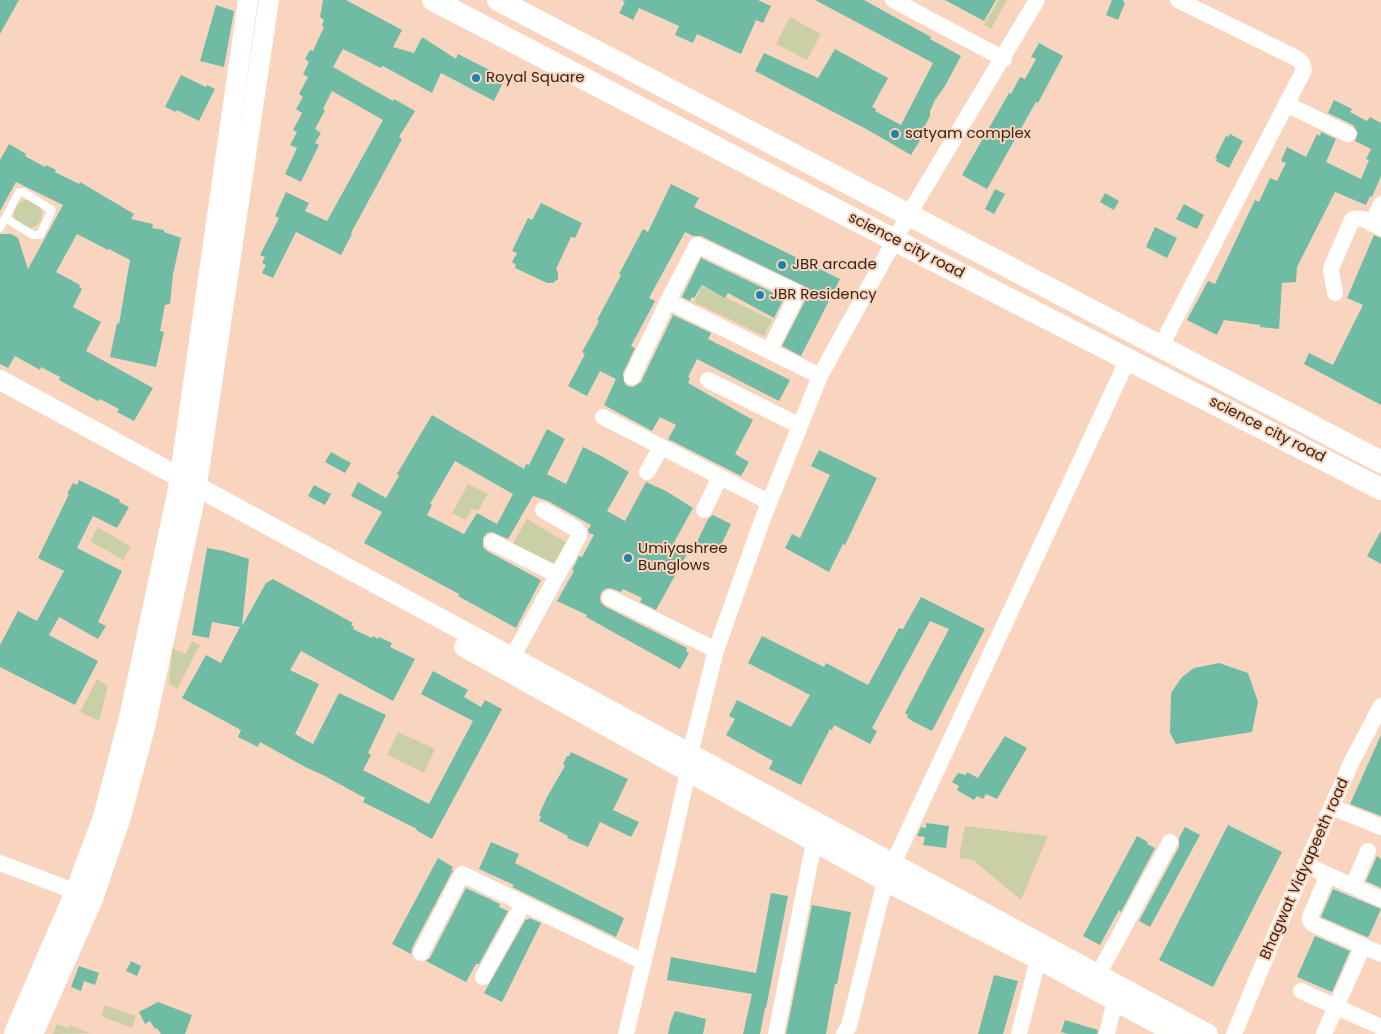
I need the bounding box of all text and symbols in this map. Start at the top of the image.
place label: Royal Square [486,69,585,87]
marker: Royal Square [470,72,482,84]
place label: satyam complex [905,125,1031,143]
marker: satyam complex [889,128,901,140]
street label: science city road [845,209,967,283]
place label: JBR arcade [792,256,877,274]
marker: JBR arcade [776,259,788,271]
place label: JBR Residency [770,286,877,304]
marker: JBR Residency [754,289,766,301]
street label: science city road [1206,393,1328,467]
place label: Umiyashree Bunglows [638,540,727,575]
marker: Umiyashree Bunglows [622,552,634,564]
street label: Bhagwat Vidyapeeth road [1257,775,1353,963]

